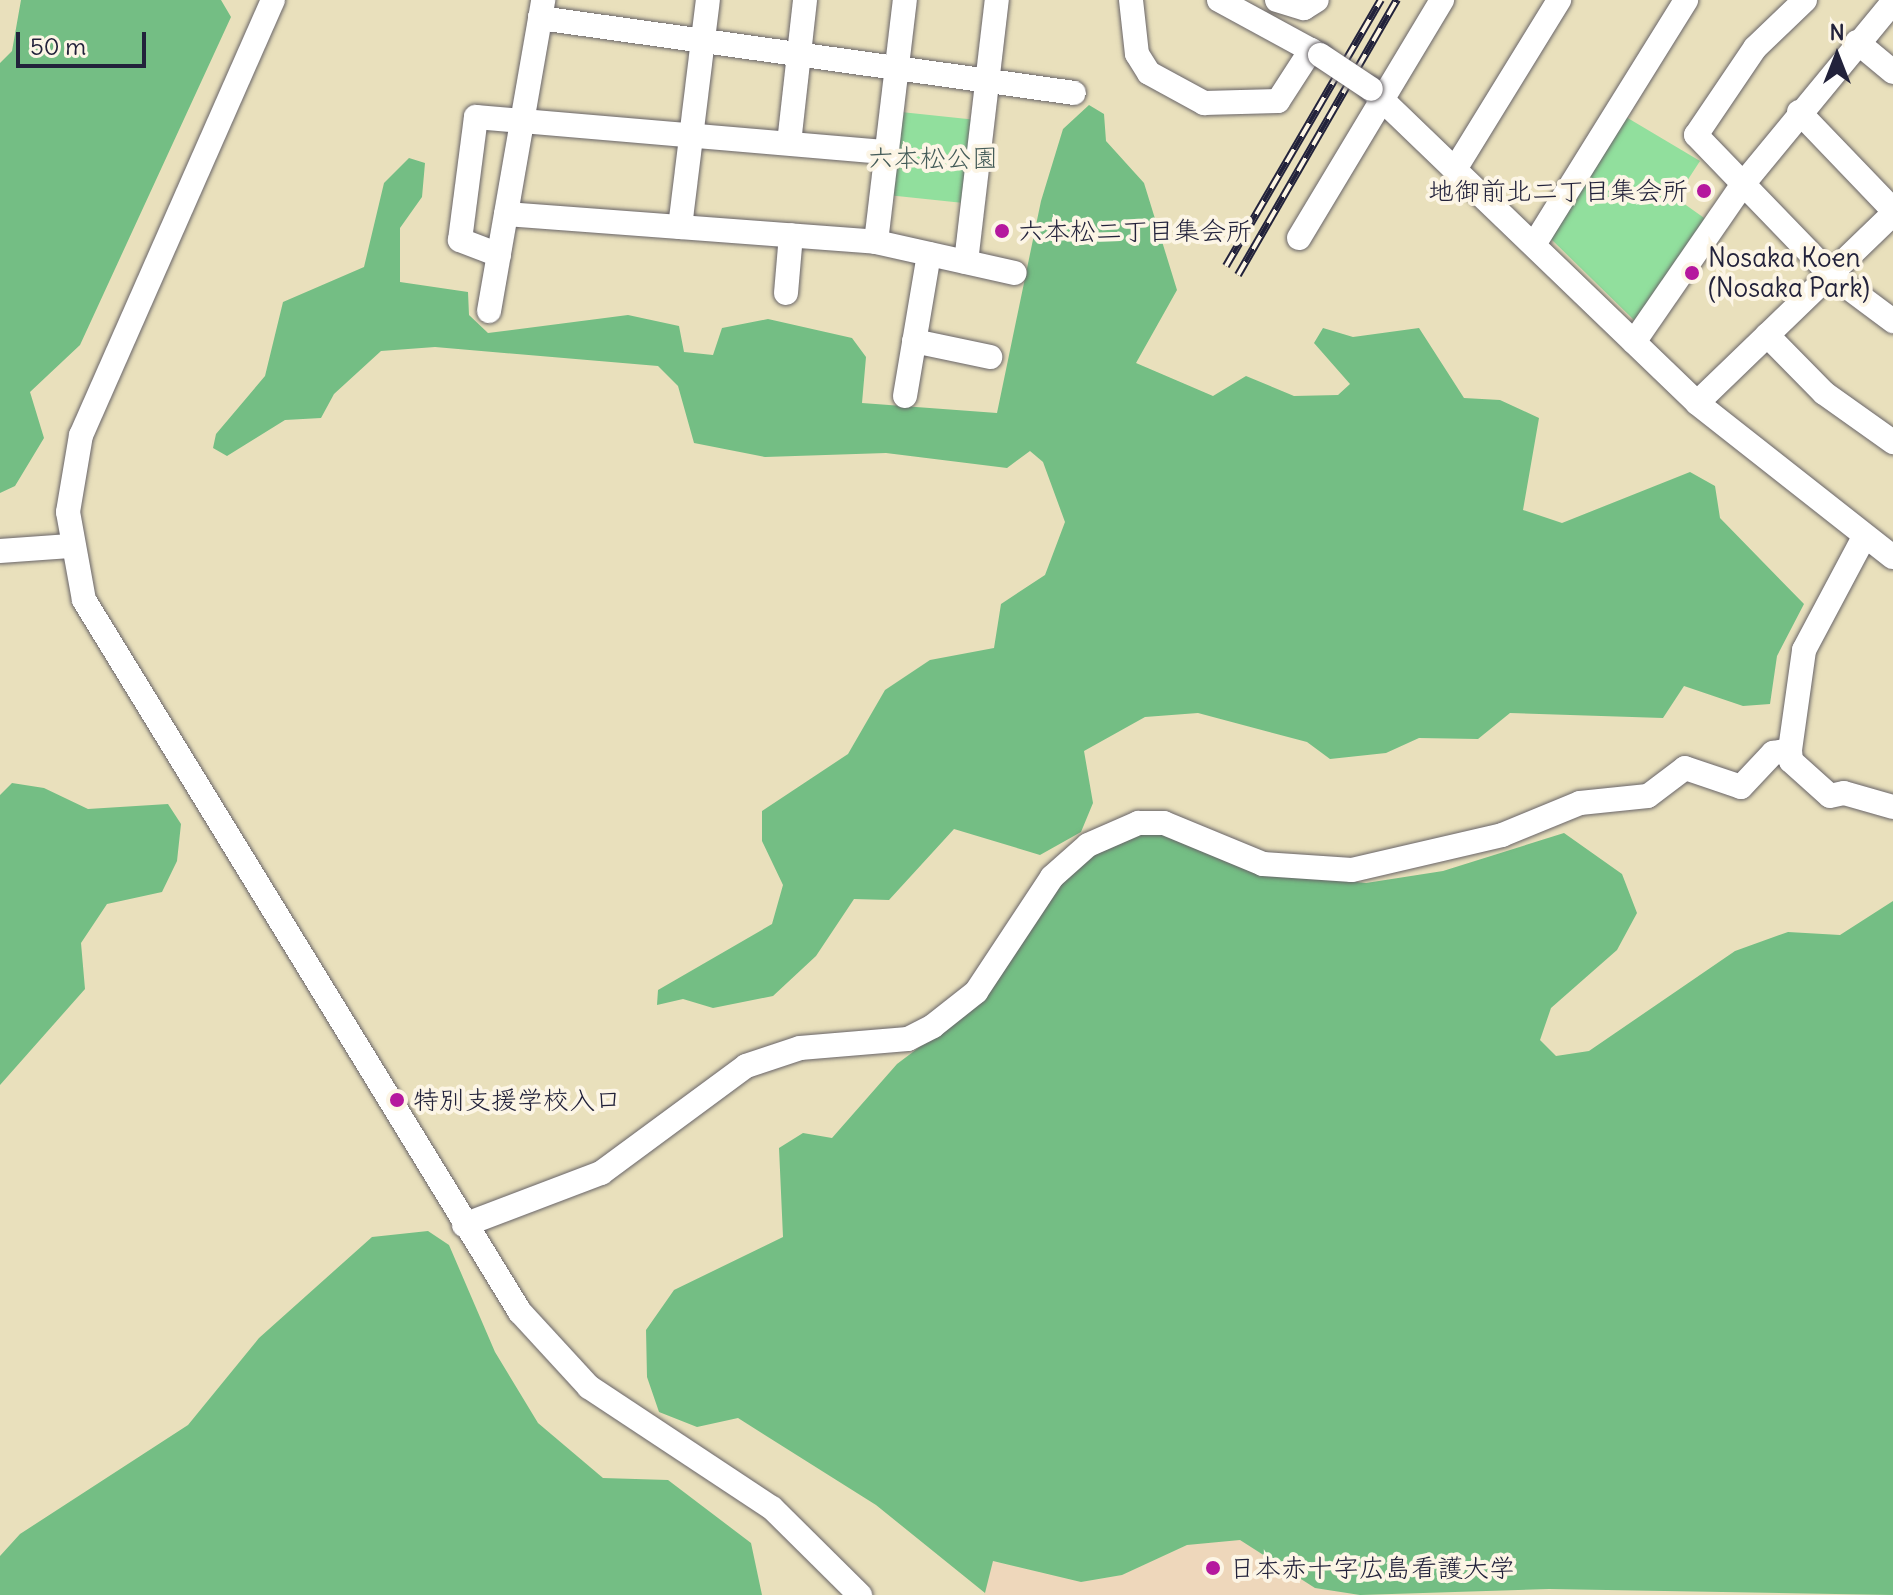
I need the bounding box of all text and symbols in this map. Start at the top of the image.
scale bar [20,16,150,66]
north arrow [1797,16,1877,96]
text: N [1829,18,1845,46]
text: 50 m [30,31,86,61]
park label: 六本松公園 [868,142,998,174]
place label: 地御前北二丁目集会所 [1428,175,1688,207]
marker: 地御前北二丁目集会所 [1695,182,1713,200]
place label: 六本松二丁目集会所 [1018,215,1252,247]
marker: 六本松二丁目集会所 [993,222,1011,240]
place label: Nosaka Koen (Nosaka Park) [1708,242,1870,304]
marker: Nosaka Koen (Nosaka Park) [1683,264,1701,282]
place label: 特別支援学校入口 [413,1084,621,1116]
marker: 特別支援学校入口 [388,1091,406,1109]
place label: 日本赤十字広島看護大学 [1229,1552,1515,1584]
marker: 日本赤十字広島看護大学 [1204,1559,1222,1577]

